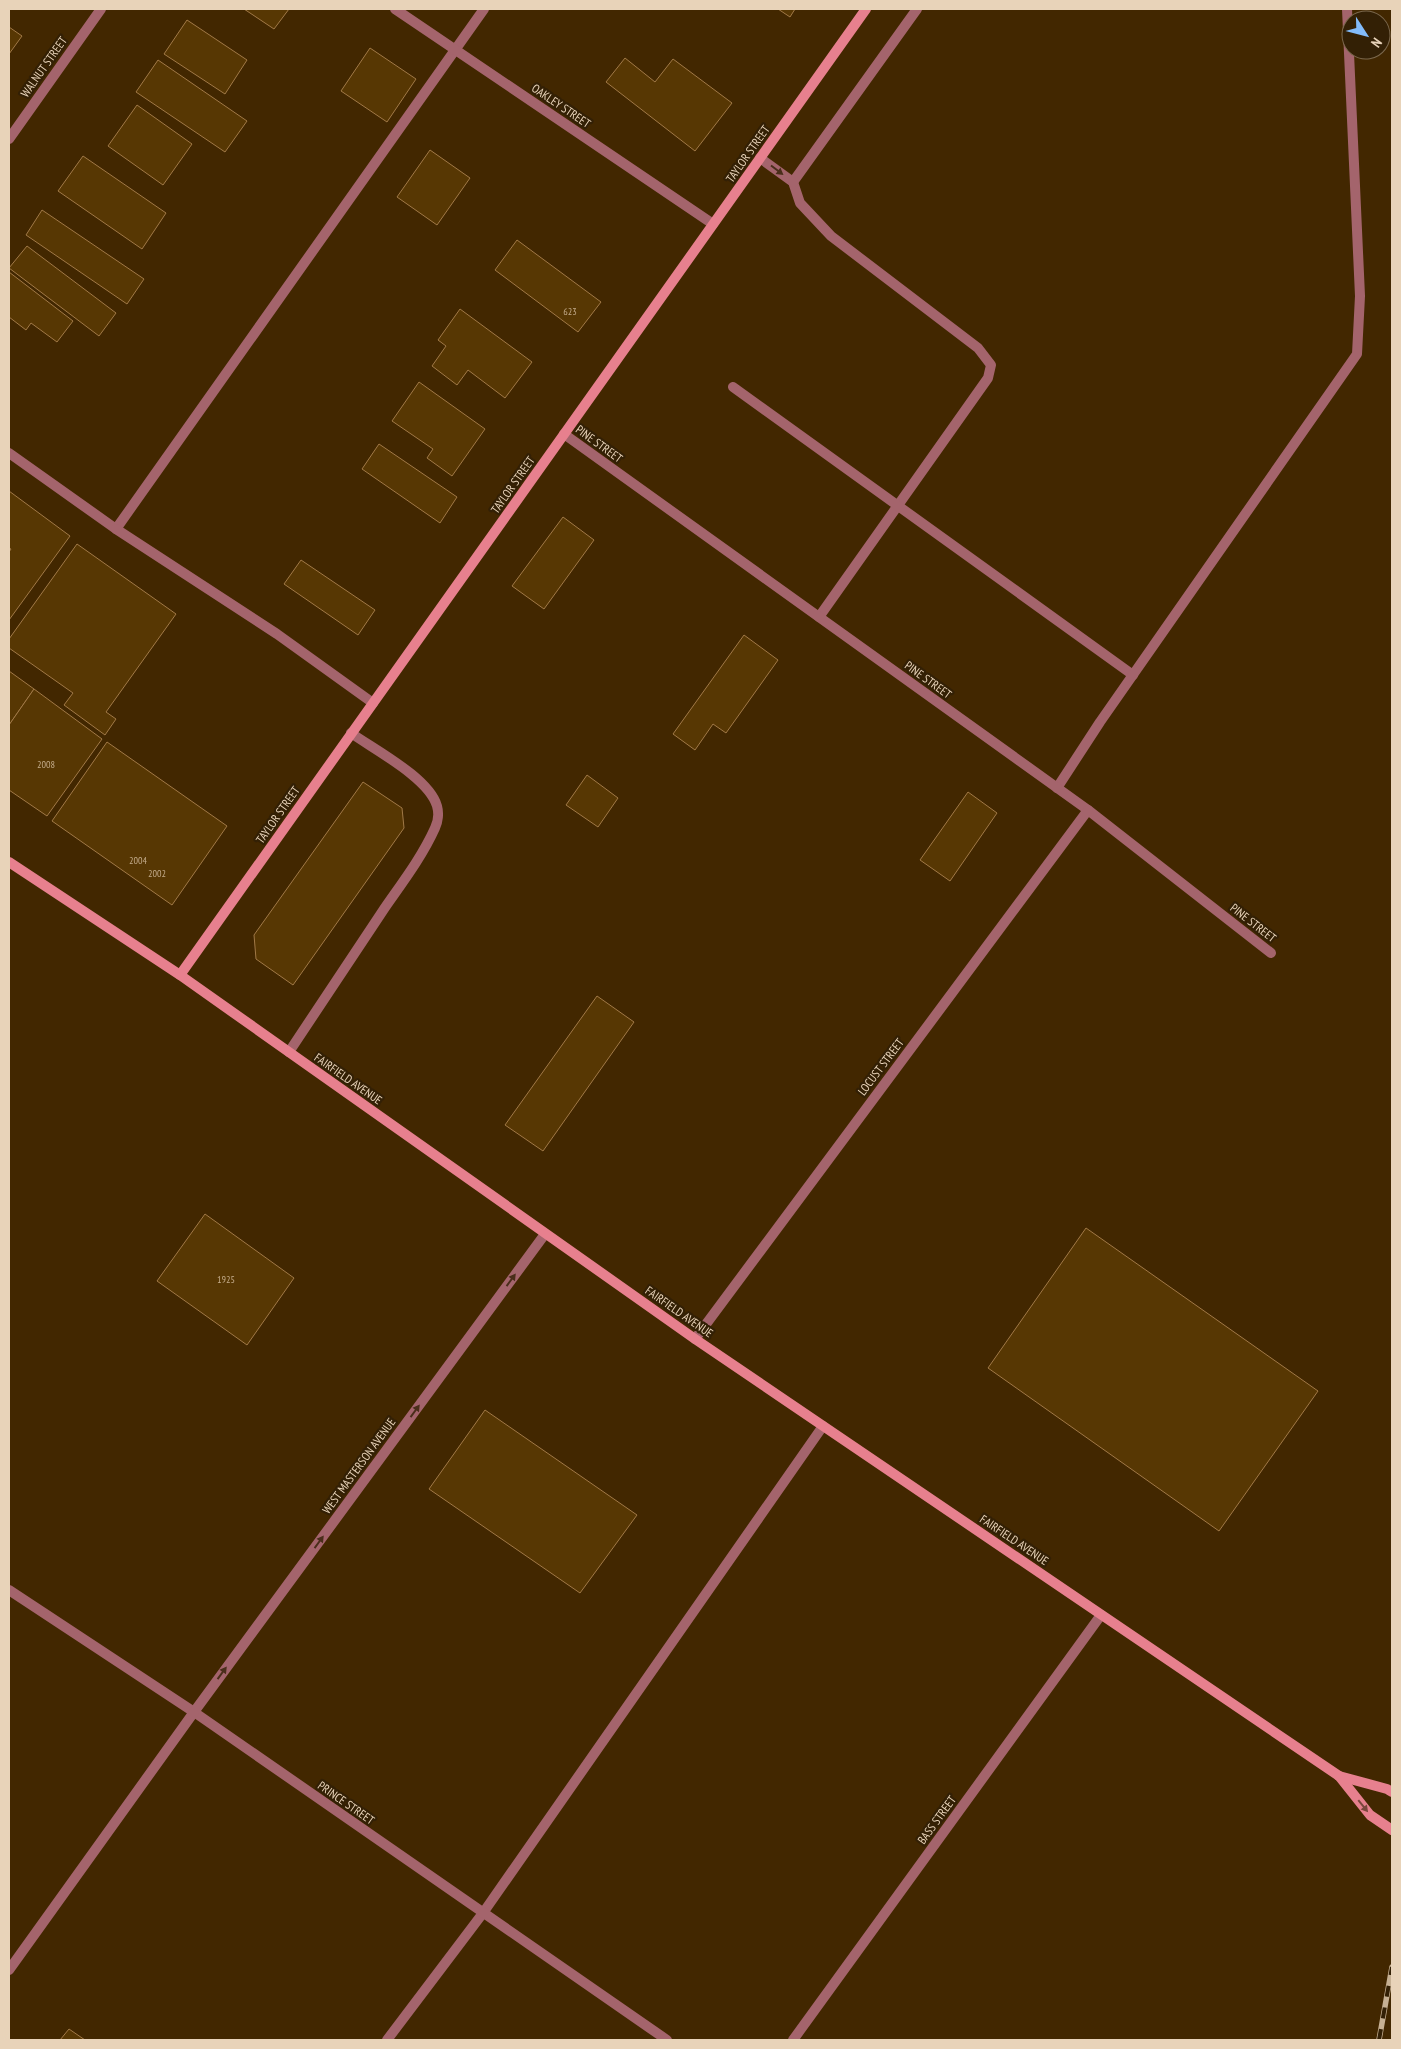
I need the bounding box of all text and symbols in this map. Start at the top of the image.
north arrow [1341,10,1391,60]
street label: WALNUT STREET [17,33,70,100]
text: N [1367,34,1386,51]
street label: OAKLEY STREET [529,80,594,131]
street label: TAYLOR STREET [722,122,773,185]
one-way arrow [770,165,784,175]
house number: 623 [563,305,577,318]
street label: PINE STREET [573,422,626,466]
street label: TAYLOR STREET [487,453,538,516]
street label: PINE STREET [902,658,955,702]
house number: 2008 [37,758,55,771]
street label: TAYLOR STREET [252,783,303,846]
house number: 2004 [129,854,148,867]
house number: 2002 [148,867,166,880]
street label: PINE STREET [1227,900,1280,946]
street label: LOCUST STREET [854,1035,907,1098]
street label: FAIRFIELD AVENUE [311,1050,385,1107]
house number: 1925 [217,1273,235,1286]
one-way arrow [506,1273,516,1287]
street label: FAIRFIELD AVENUE [642,1283,716,1340]
one-way arrow [410,1404,420,1418]
street label: WEST MASTERSON AVENUE [319,1415,398,1517]
street label: FAIRFIELD AVENUE [977,1511,1051,1568]
one-way arrow [313,1536,324,1549]
one-way arrow [217,1667,228,1680]
street label: PRINCE STREET [315,1778,378,1828]
street label: BASS STREET [914,1792,960,1847]
one-way arrow [1358,1799,1369,1812]

